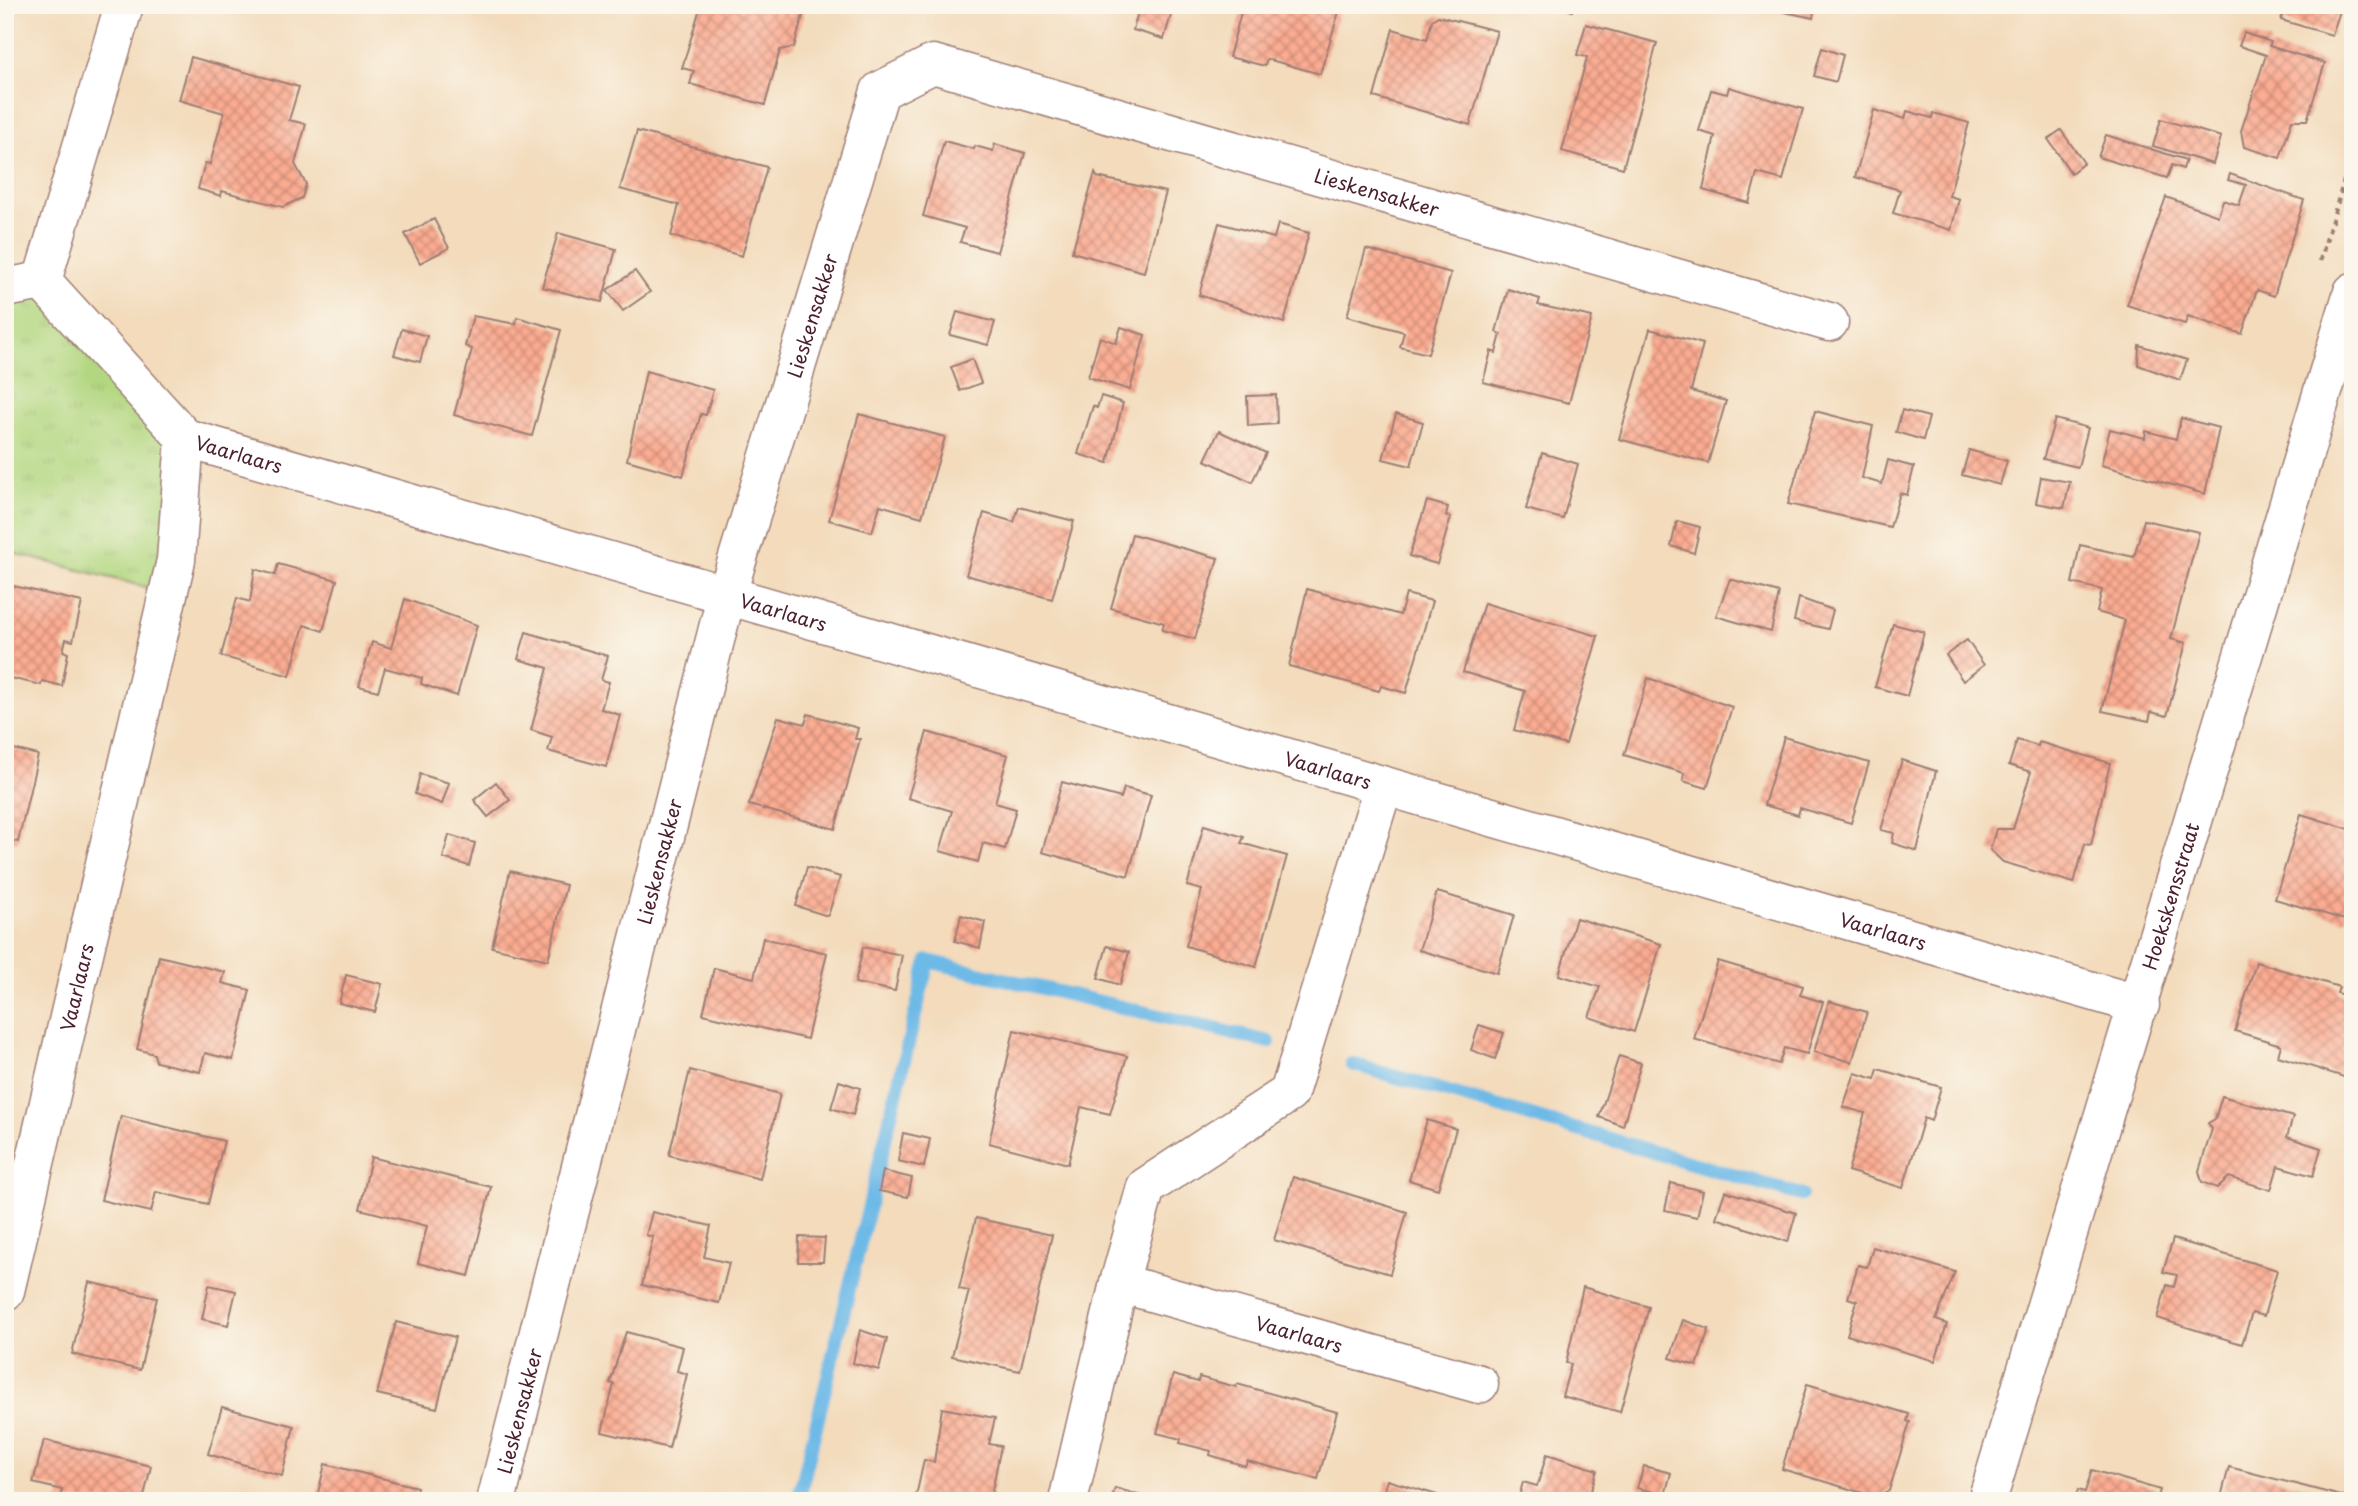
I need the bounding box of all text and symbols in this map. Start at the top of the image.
street label: Lieskensakker [1311,161,1443,223]
street label: Lieskensakker [780,250,844,381]
street label: Vaarlaars [192,428,286,479]
street label: Vaarlaars [737,586,830,637]
street label: Vaarlaars [1281,744,1375,795]
street label: Lieskensakker [629,795,688,927]
street label: Hoekskensstraat [2135,819,2206,973]
street label: Vaarlaars [1836,905,1930,956]
street label: Vaarlaars [52,941,100,1034]
street label: Vaarlaars [1252,1308,1346,1359]
street label: Lieskensakker [489,1345,548,1477]

